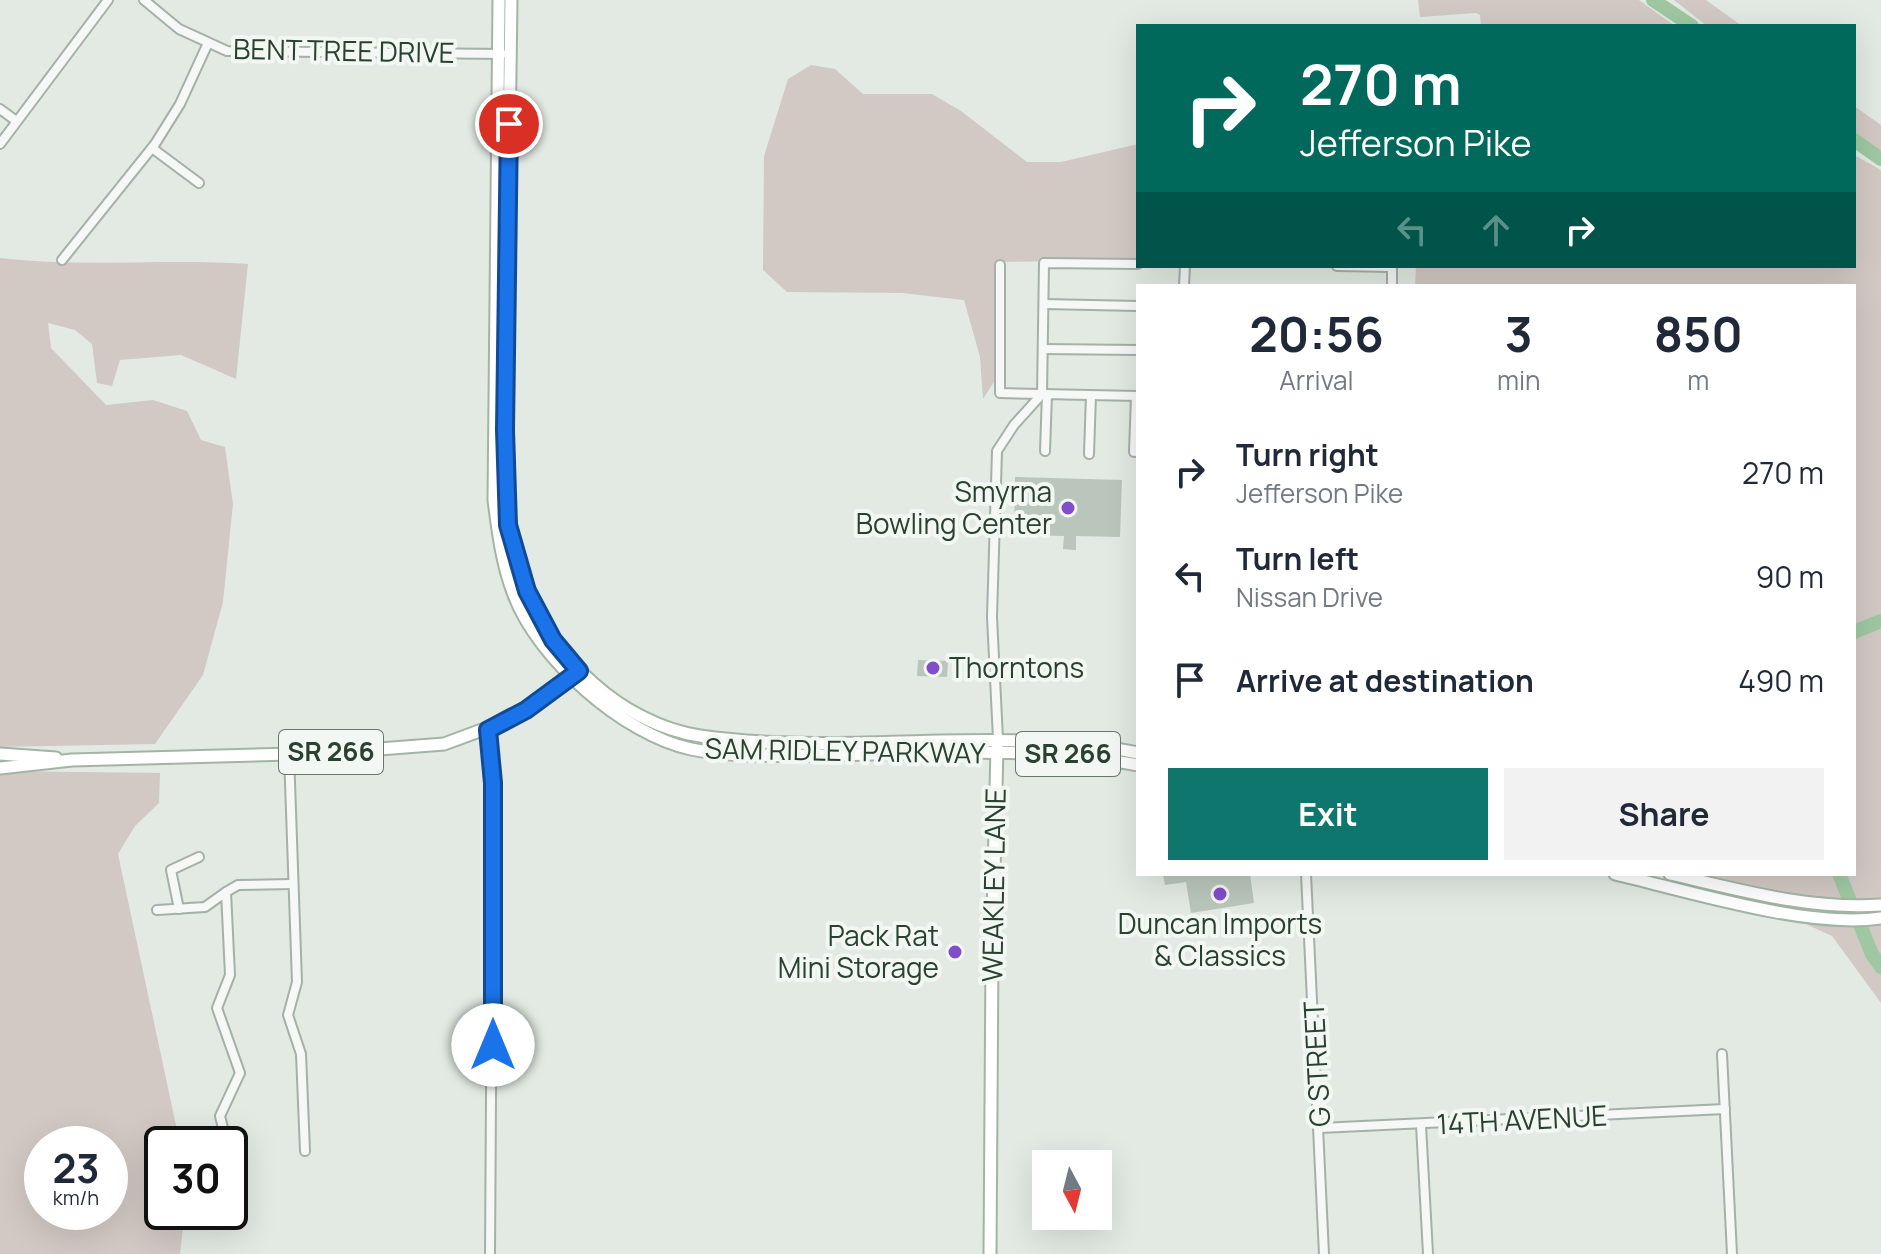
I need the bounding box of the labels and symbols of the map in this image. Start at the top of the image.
street label: BENT TREE DRIVE [233,29,455,71]
pin [475,90,543,158]
place label: Smyrna Bowling Center [856,472,1052,542]
marker: Smyrna Bowling Center [1059,499,1077,517]
place label: Thorntons [949,648,1084,686]
marker: Thorntons [924,659,942,677]
street label: SAM RIDLEY PARKWAY [704,729,986,771]
road number: SR 266 [279,730,383,774]
road number: SR 266 [1016,732,1120,776]
street label: WEAKLEY LANE [972,788,1014,982]
marker: Duncan Imports & Classics [1211,885,1229,903]
place label: Duncan Imports & Classics [1118,904,1322,974]
place label: Pack Rat Mini Storage [778,916,939,986]
marker: Pack Rat Mini Storage [946,943,964,961]
street label: G STREET [1294,1000,1338,1128]
position arrow [451,1003,535,1087]
street label: 14TH AVENUE [1436,1096,1608,1142]
speed limit sign: 30 [144,1126,248,1230]
north arrow [1032,1150,1112,1230]

